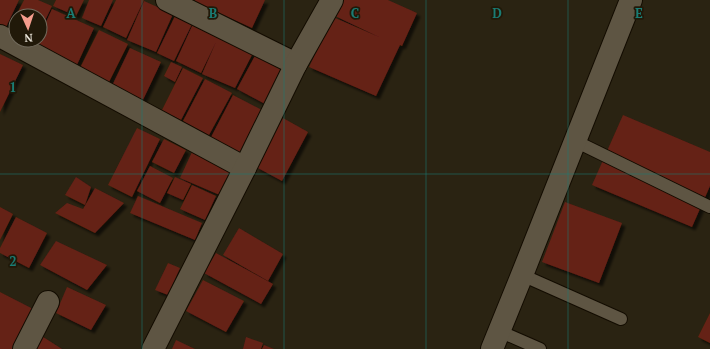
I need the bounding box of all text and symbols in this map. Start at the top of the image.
text: A [66,4,76,22]
text: B [209,4,217,22]
text: C [351,4,359,22]
text: D [492,4,502,22]
text: E [635,4,643,22]
north arrow [8,8,48,48]
text: N [23,31,33,45]
text: 1 [9,78,17,96]
text: 2 [9,252,17,270]

